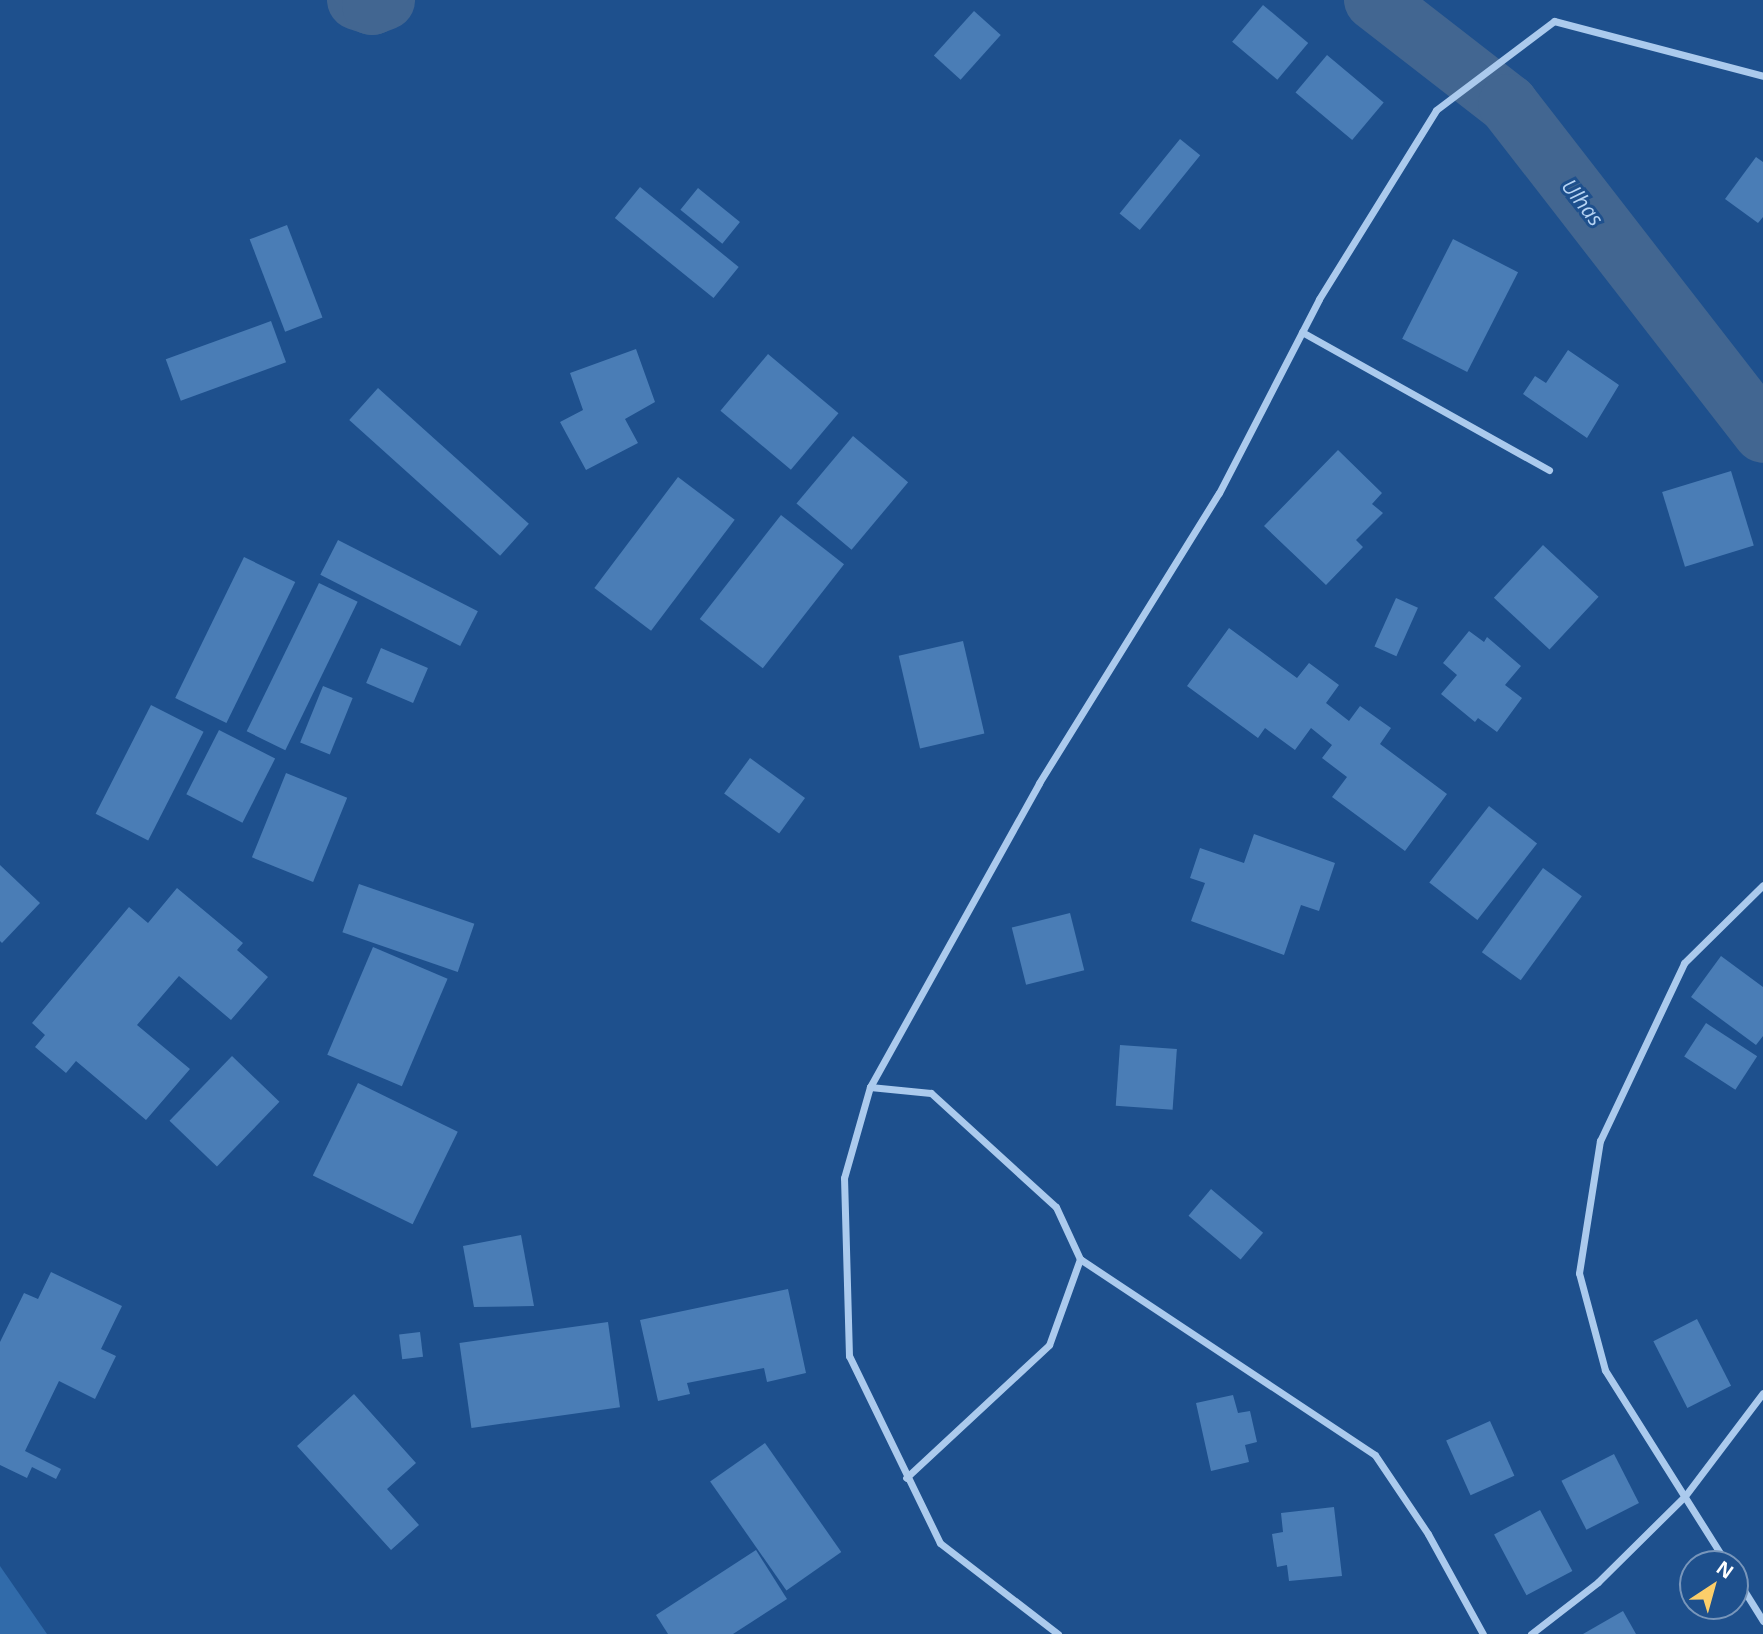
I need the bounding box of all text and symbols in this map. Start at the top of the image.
water label: Ulhas [1557,174,1609,230]
north arrow [1679,1550,1749,1620]
text: N [1711,1555,1739,1585]

